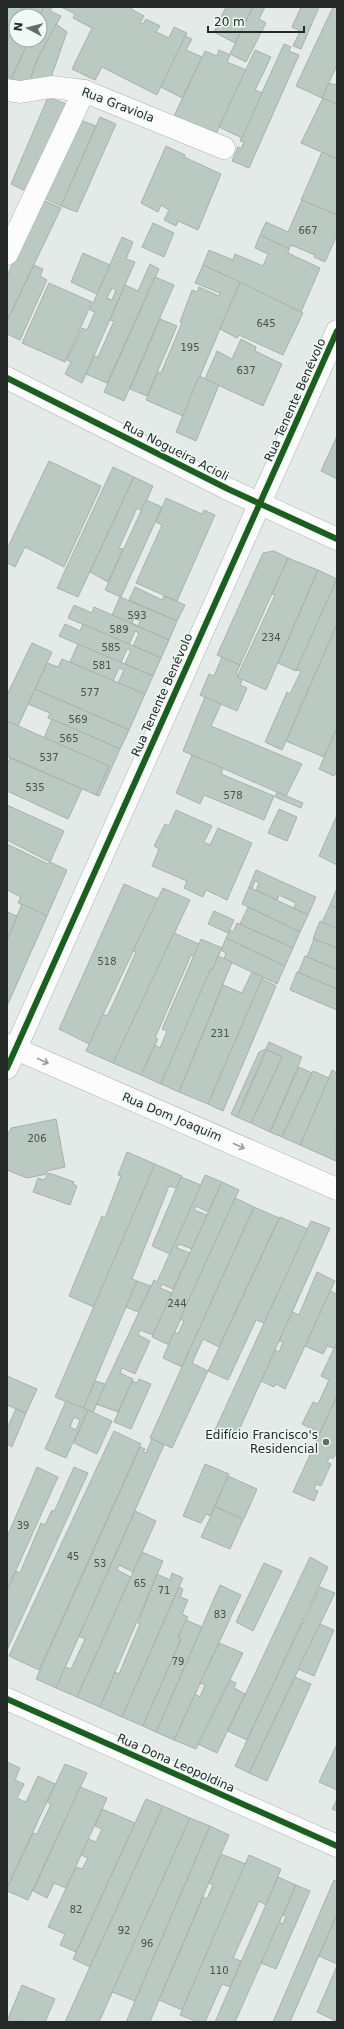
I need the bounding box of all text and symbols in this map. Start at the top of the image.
north arrow [8,8,48,48]
scale bar [208,8,304,34]
text: 20 m [214,15,245,29]
text: N [12,21,26,32]
street label: Rua Graviola [80,85,156,125]
house number: 667 [298,225,318,236]
house number: 645 [256,318,276,329]
street label: Rua Tenente Benévolo [261,336,329,464]
house number: 195 [180,342,200,353]
house number: 637 [236,365,256,376]
street label: Rua Nogueira Acioli [121,418,231,484]
house number: 593 [127,610,147,621]
house number: 589 [109,624,129,635]
street label: Rua Tenente Benévolo [128,631,196,759]
house number: 234 [261,632,281,643]
house number: 585 [101,642,121,653]
house number: 581 [92,660,112,671]
house number: 577 [80,687,100,698]
house number: 569 [68,714,88,725]
house number: 565 [59,733,79,744]
house number: 537 [39,752,59,763]
house number: 535 [25,782,45,793]
house number: 578 [223,790,243,801]
house number: 518 [97,956,117,967]
house number: 231 [210,1028,230,1039]
one-way arrow [36,1058,48,1065]
street label: Rua Dom Joaquim [120,1090,224,1144]
house number: 206 [27,1133,47,1144]
one-way arrow [233,1143,245,1150]
house number: 244 [167,1298,187,1309]
place label: Edifício Francisco's Residencial [205,1428,318,1456]
marker: Edifício Francisco's Residencial [321,1437,331,1447]
house number: 39 [17,1520,29,1531]
house number: 45 [67,1551,79,1562]
house number: 53 [94,1558,106,1569]
house number: 65 [134,1578,146,1589]
house number: 71 [158,1585,170,1596]
house number: 83 [214,1609,226,1620]
house number: 79 [172,1656,184,1667]
street label: Rua Dona Leopoldina [115,1731,237,1795]
house number: 82 [70,1904,82,1915]
house number: 92 [118,1925,130,1936]
house number: 96 [141,1938,153,1949]
house number: 110 [209,1965,229,1976]

